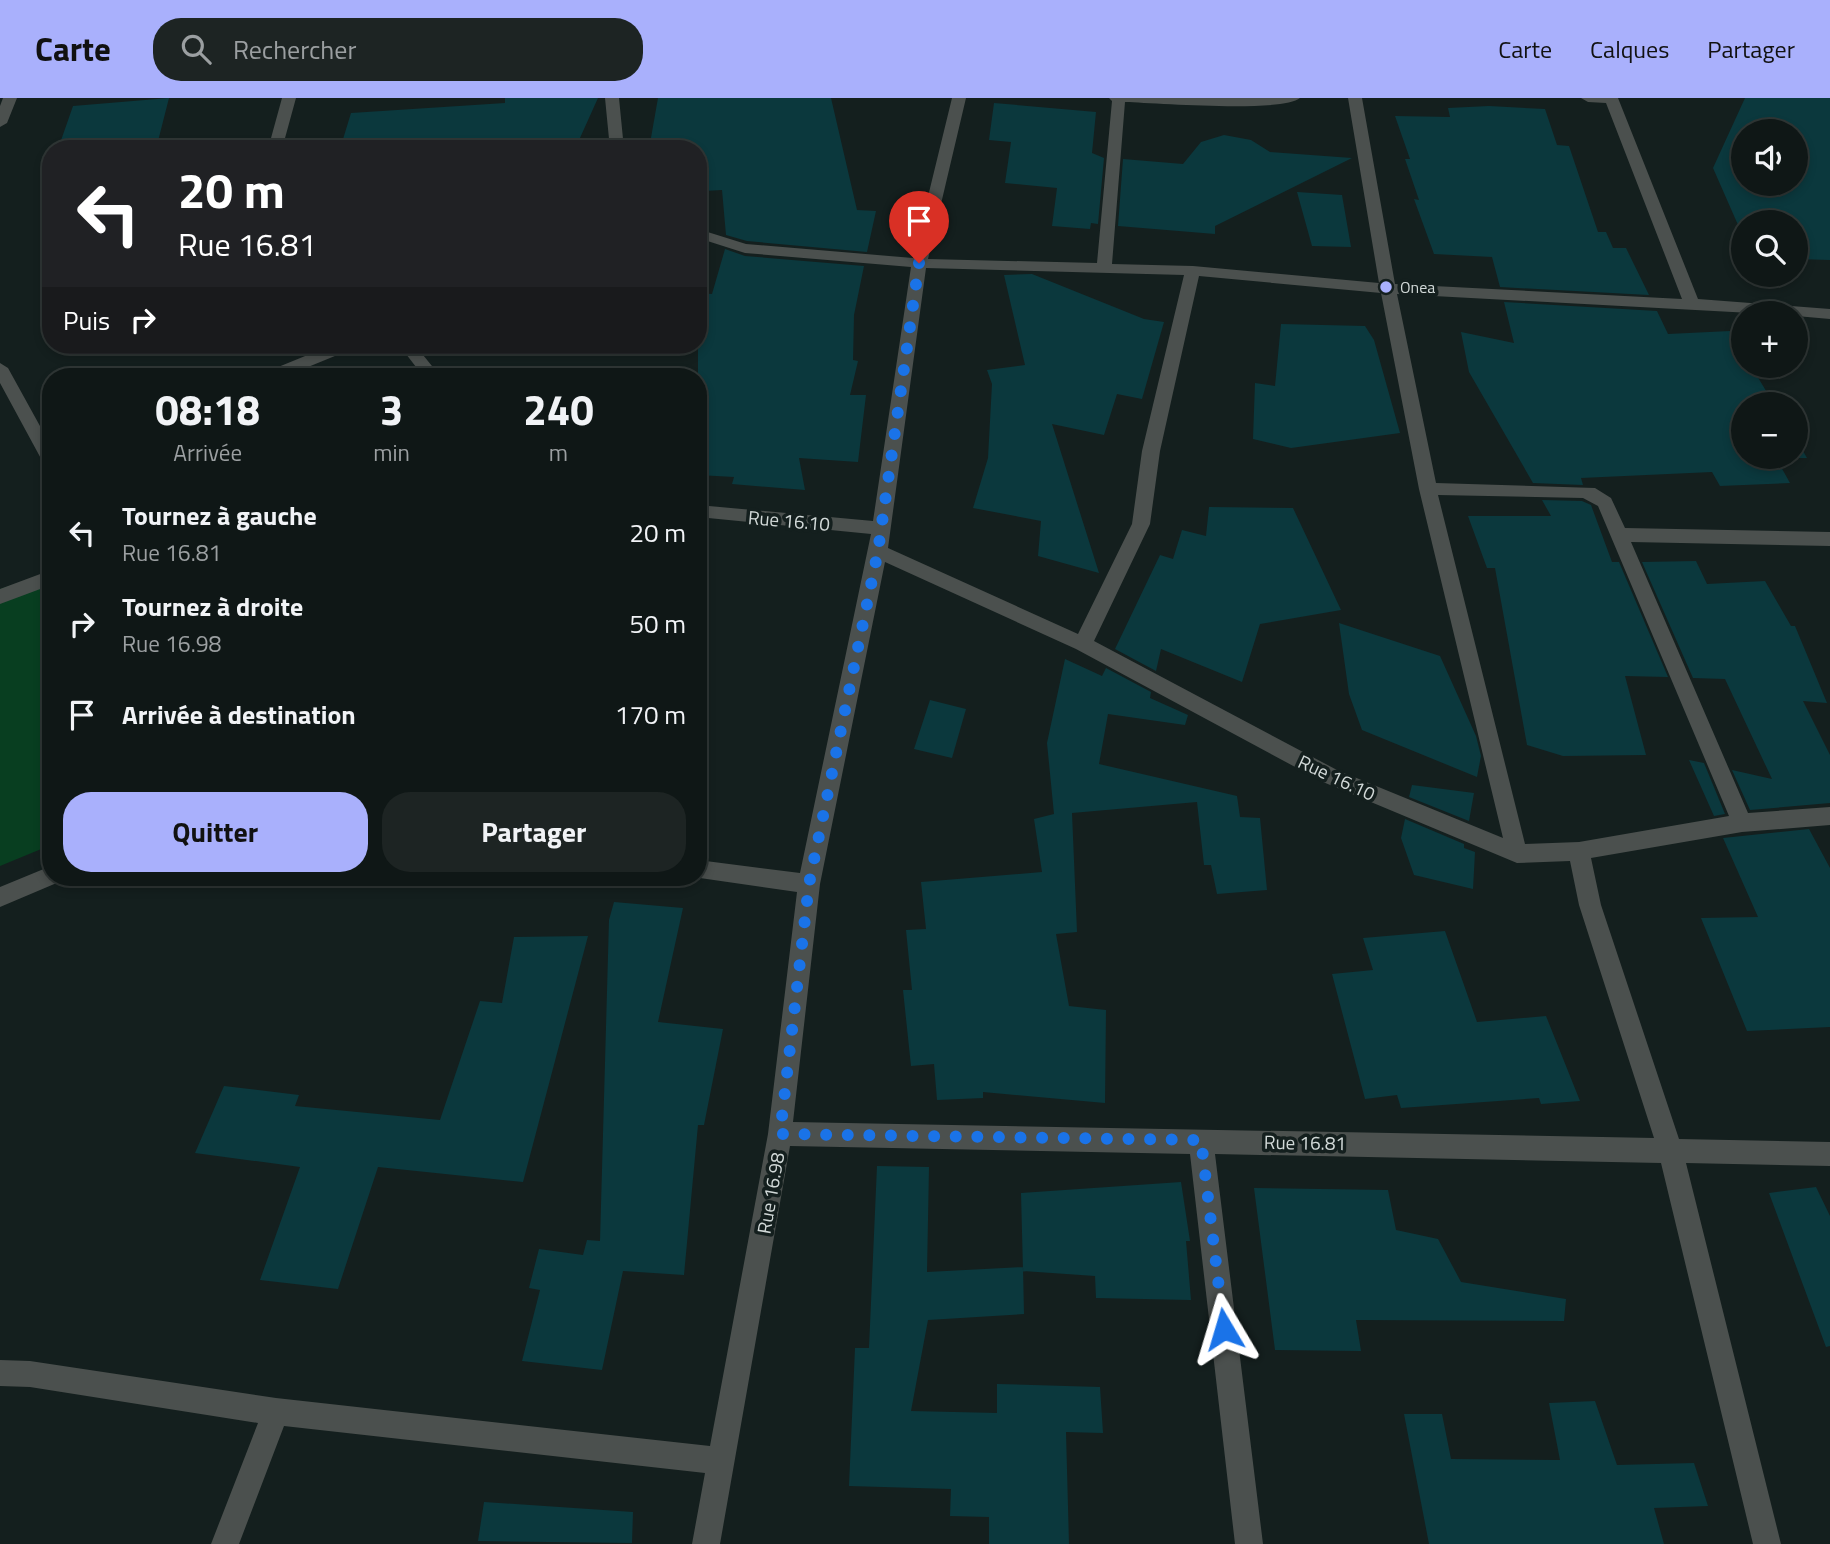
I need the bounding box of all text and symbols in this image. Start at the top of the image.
search box [153,18,643,81]
text: Carte [35,24,111,74]
icon: search [177,30,215,68]
text: Rechercher [233,30,356,69]
text: Carte [1498,31,1552,67]
text: Calques [1590,31,1669,67]
text: Partager [1707,31,1795,67]
map controls [1731,119,1808,469]
button: sound [1731,119,1808,196]
text: 20 m [178,152,285,227]
icon: left [63,168,154,259]
pin [889,191,949,263]
icon: arrive [900,202,938,240]
button: search [1731,210,1808,287]
text: Rue 16.81 [178,220,316,268]
place label: Onea [1400,275,1435,299]
marker: Onea [1378,279,1394,295]
text: Puis [63,301,110,340]
icon: right [124,301,162,339]
button: + [1731,301,1808,378]
text: 08:18 [155,377,260,441]
text: 3 [380,377,403,441]
text: 240 [523,377,594,441]
button: − [1731,392,1808,469]
text: Arrivée [173,435,242,470]
text: min [373,435,410,470]
text: m [549,435,568,470]
text: Tournez à gauche [122,496,317,535]
street label: Rue 16.10 [747,502,831,538]
text: 20 m [629,513,686,552]
icon: left [63,514,101,552]
text: Rue 16.81 [122,535,221,570]
text: Tournez à droite [122,587,303,626]
text: 50 m [629,604,686,643]
icon: right [63,605,101,643]
text: Rue 16.98 [122,626,221,661]
text: Arrivée à destination [122,695,356,734]
text: 170 m [615,695,686,734]
icon: arrive [63,696,101,734]
street label: Rue 16.10 [1294,746,1380,808]
button: Quitter [63,792,368,872]
button: Partager [382,792,686,872]
street label: Rue 16.81 [1264,1127,1346,1157]
street label: Rue 16.98 [749,1150,791,1236]
position arrow [1187,1292,1261,1366]

